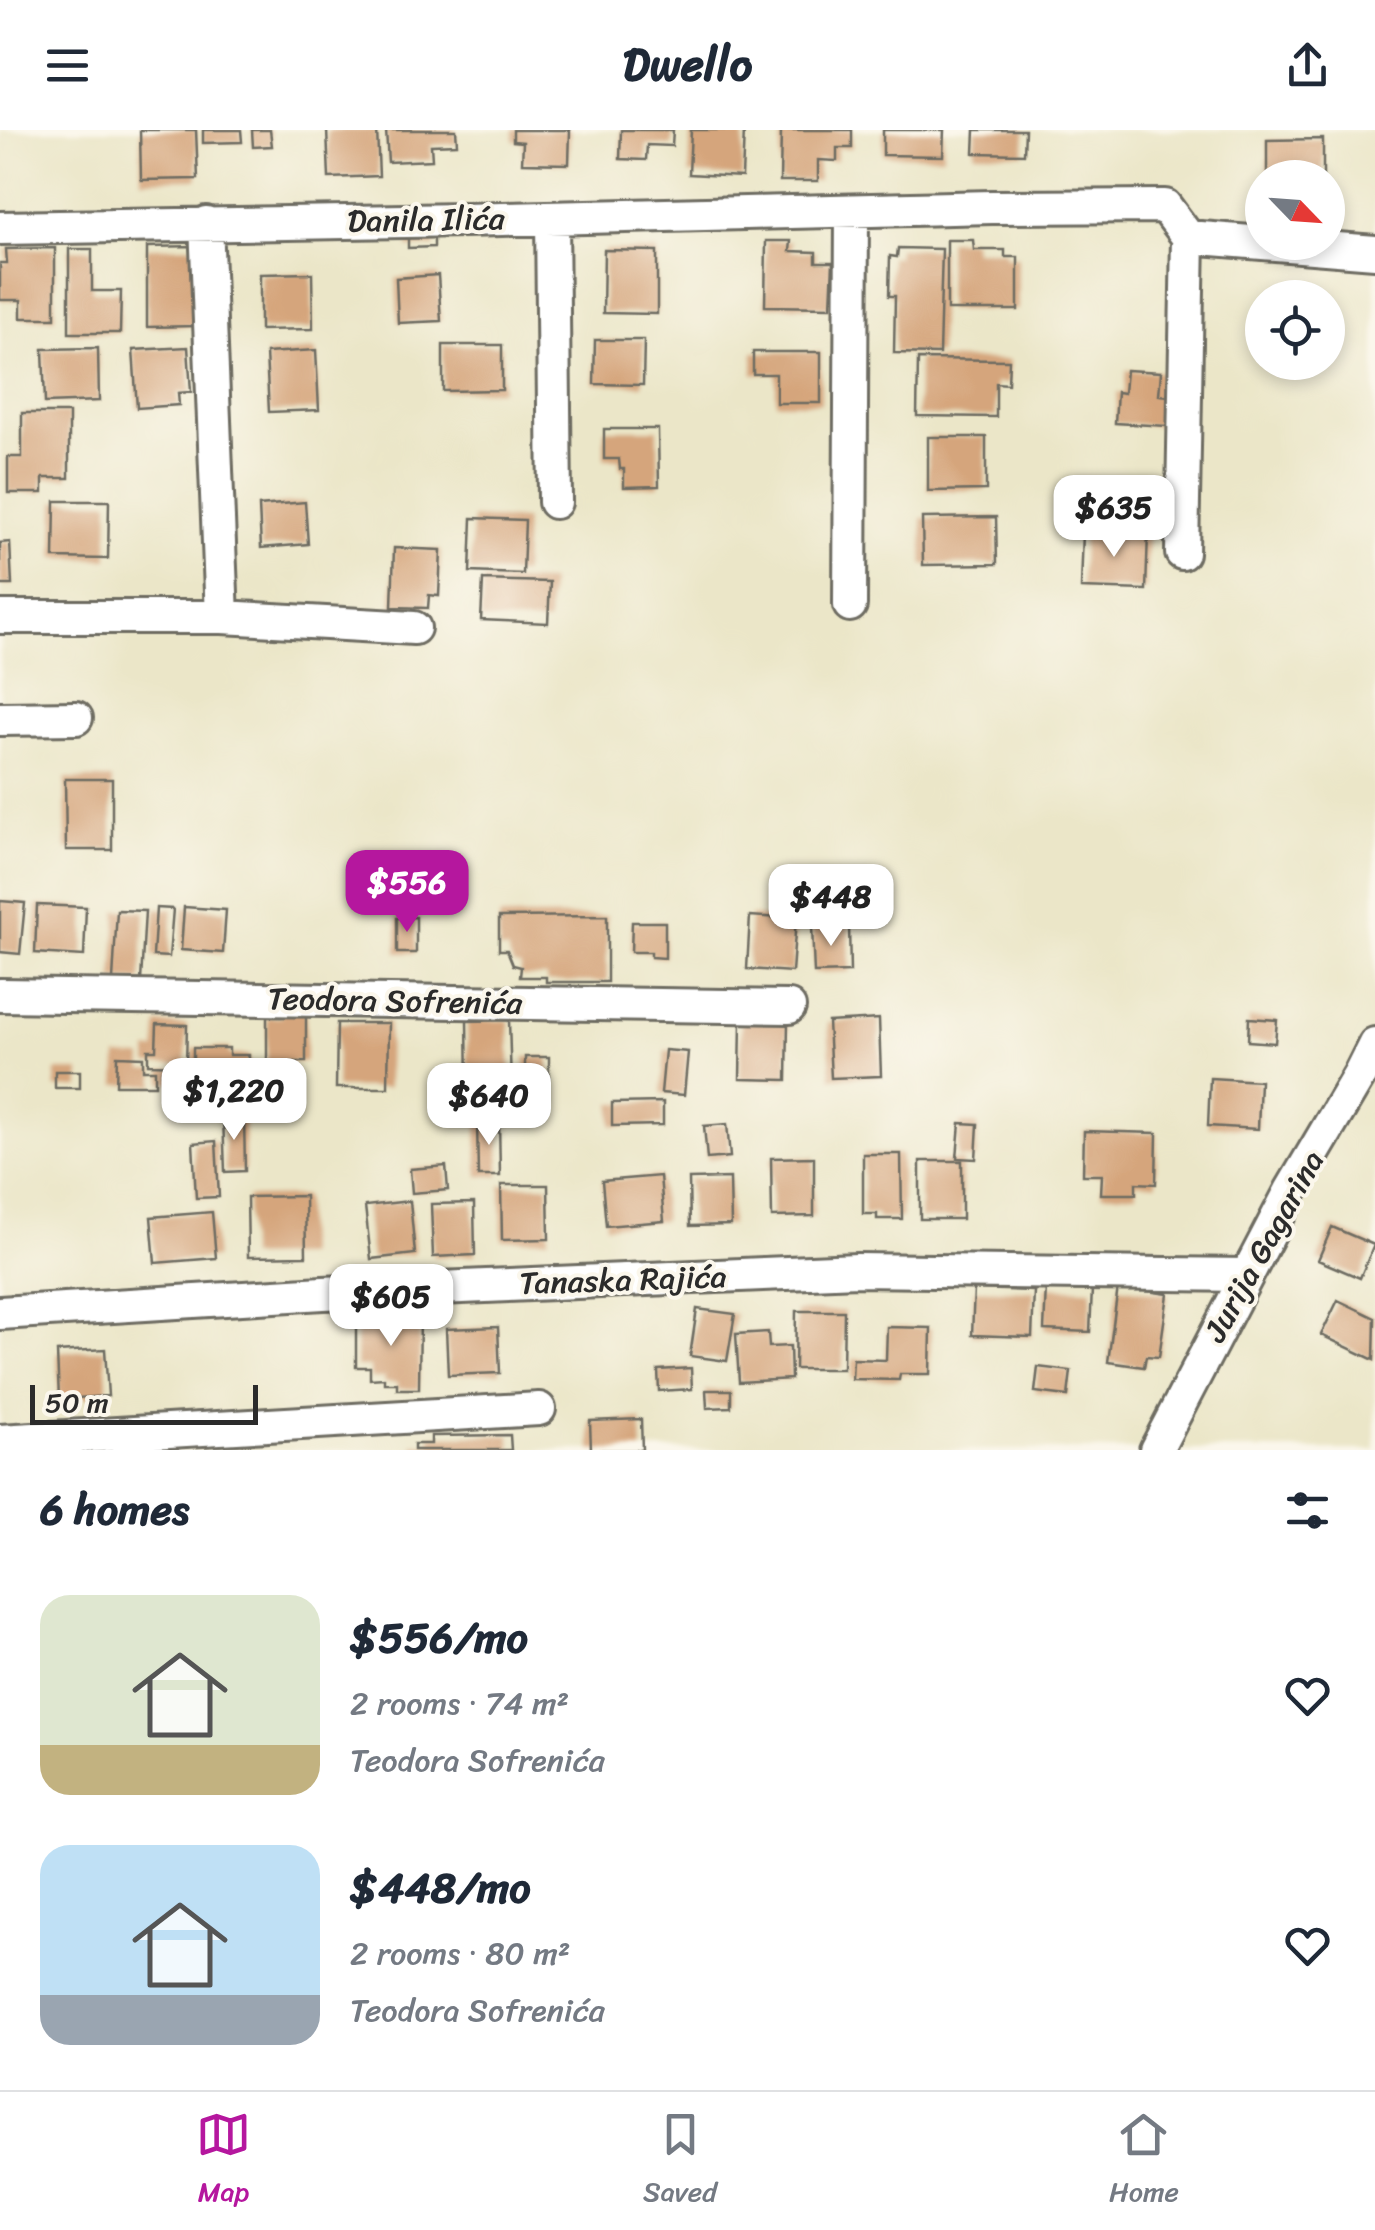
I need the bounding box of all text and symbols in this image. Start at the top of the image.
text: Dwello [623,25,752,105]
icon: menu [40,38,95,93]
icon: share [1280,38,1335,93]
north arrow [1245,160,1345,260]
map controls [1245,160,1345,380]
street label: Danila Ilića [347,190,506,250]
button: locate [1245,280,1345,380]
pin: $635 [1055,475,1173,560]
text: $635 [1076,479,1152,536]
pin: $556 [348,850,466,935]
text: $556 [368,854,446,911]
pin: $448 [772,864,890,949]
text: $448 [791,868,871,925]
street label: Teodora Sofrenića [267,970,524,1032]
pin: $1,220 [153,1058,315,1143]
text: $1,220 [183,1062,285,1119]
pin: $640 [430,1063,548,1148]
text: $640 [449,1067,529,1124]
street label: Jurija Gagarina [1187,1139,1340,1354]
street label: Tanaska Rajića [518,1248,728,1312]
pin: $605 [332,1264,450,1349]
text: $605 [351,1268,431,1325]
text: 50 m [45,1378,109,1427]
scale bar [30,1380,258,1424]
text: 6 homes [40,1473,189,1547]
icon: filters [1280,1483,1335,1538]
text: $556/mo [350,1601,528,1675]
icon: home [120,1635,240,1755]
icon: heart [1280,1668,1335,1723]
text: 2 rooms · 74 m² [350,1675,569,1732]
text: Teodora Sofrenića [350,1732,605,1789]
text: $448/mo [350,1851,531,1925]
icon: home [120,1885,240,2005]
icon: heart [1280,1918,1335,1973]
text: 2 rooms · 80 m² [350,1925,570,1982]
text: Teodora Sofrenića [350,1982,605,2039]
tab: Map [196,2107,251,2216]
tab: Saved [643,2107,717,2216]
tab: Home [1109,2107,1179,2216]

